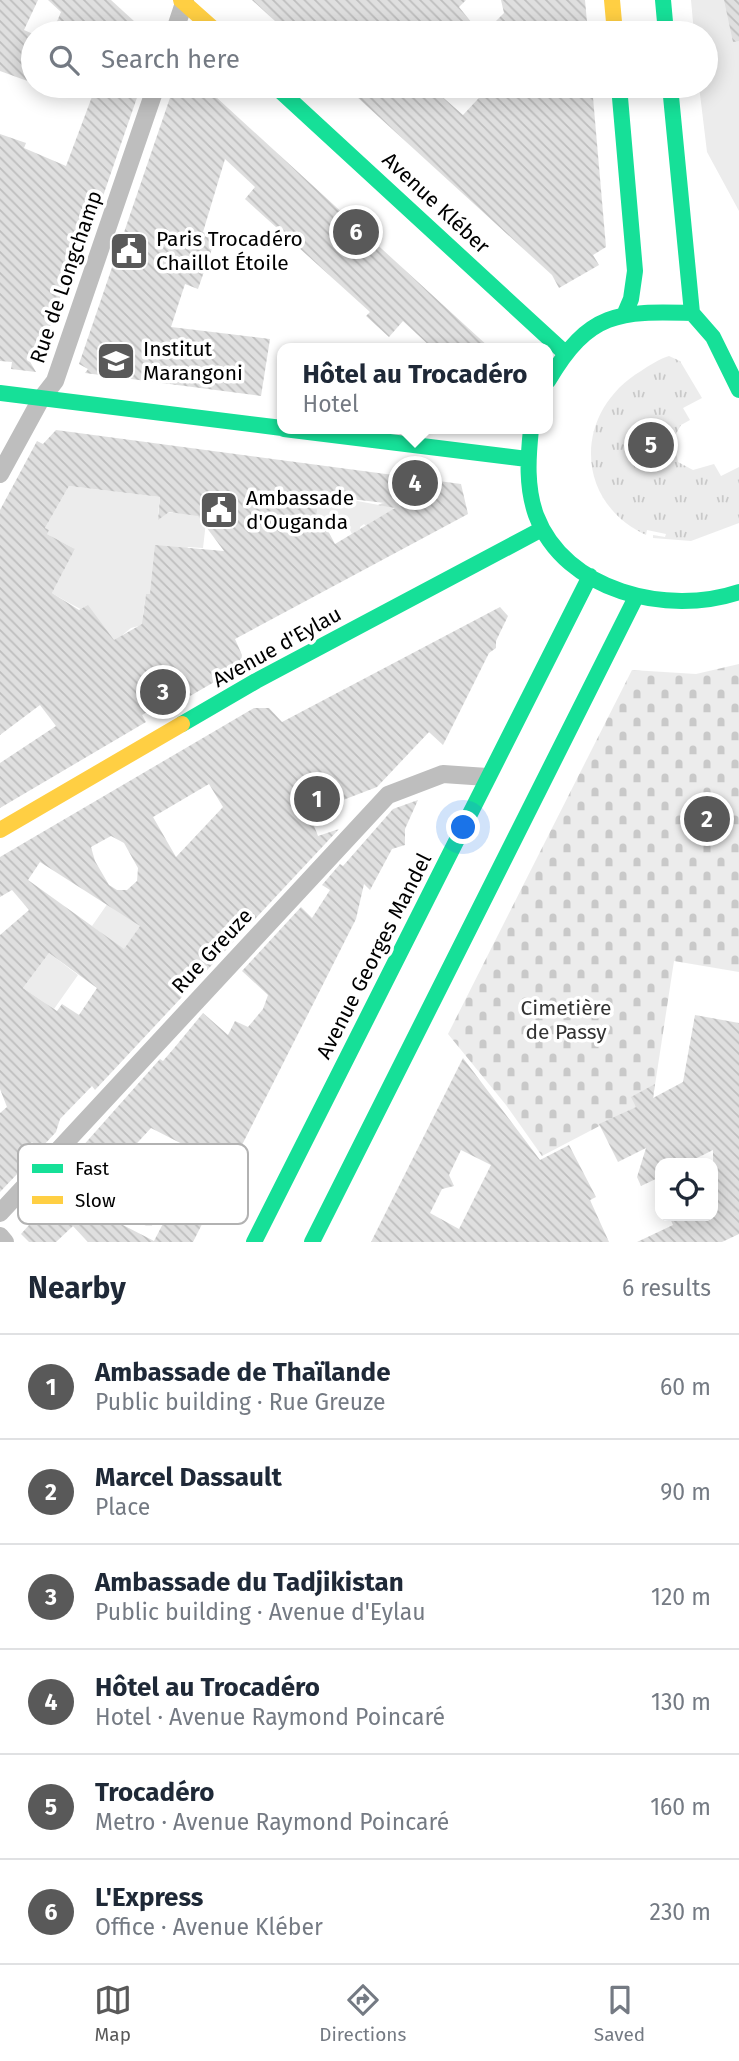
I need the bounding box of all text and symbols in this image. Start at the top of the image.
search box [21,21,718,98]
icon: search [45,41,83,79]
text: Search here [101,44,240,75]
street label: Avenue Kléber [377,147,495,259]
street label: Rue de Longchamp [24,187,108,367]
pin: 6 [333,206,379,258]
place label: Paris Trocadéro Chaillot Étoile [156,226,303,276]
public building icon: Paris Trocadéro Chaillot Étoile [108,230,150,272]
place label: Institut Marangoni [143,336,243,386]
school or university icon: Institut Marangoni [95,340,137,382]
popup [277,343,553,434]
text: Hôtel au Trocadéro [303,359,527,390]
text: Hotel [303,390,359,418]
pin: 5 [628,419,674,471]
pin: 4 [392,457,438,509]
place label: Ambassade d'Ouganda [246,485,354,535]
public building icon: Ambassade d'Ouganda [198,489,240,531]
street label: Avenue d'Eylau [208,601,346,693]
pin: 3 [140,666,186,718]
pin: 1 [294,773,340,825]
pin: 2 [684,793,730,845]
your location [446,810,480,844]
street label: Avenue Georges Mandel [311,849,437,1063]
street label: Rue Greuze [166,903,258,999]
park label: Cimetière de Passy [521,995,612,1045]
legend [18,1144,248,1224]
text: Fast [75,1157,109,1180]
map controls [655,1158,718,1221]
button: locate [655,1158,718,1221]
text: Slow [75,1189,116,1212]
text: Nearby [28,1270,126,1306]
text: 6 results [622,1274,711,1302]
text: Ambassade de Thaïlande [95,1357,391,1388]
text: 1 [46,1373,56,1401]
text: 60 m [660,1373,711,1401]
text: Public building · Rue Greuze [95,1388,386,1416]
text: Marcel Dassault [95,1462,282,1493]
text: 2 [45,1478,57,1506]
text: 90 m [660,1478,711,1506]
text: Place [95,1493,150,1521]
text: Ambassade du Tadjikistan [95,1567,404,1598]
text: 3 [45,1583,57,1611]
text: 120 m [651,1583,711,1611]
text: Public building · Avenue d'Eylau [95,1598,426,1626]
text: Hôtel au Trocadéro [95,1672,320,1703]
text: 4 [45,1688,58,1716]
text: 130 m [651,1688,711,1716]
text: Hotel · Avenue Raymond Poincaré [95,1703,445,1731]
text: Trocadéro [95,1777,214,1808]
text: 5 [45,1793,57,1821]
text: 160 m [650,1793,711,1821]
text: Metro · Avenue Raymond Poincaré [95,1808,449,1836]
text: L'Express [95,1882,203,1913]
text: 6 [45,1898,57,1926]
text: 230 m [650,1898,711,1926]
text: Office · Avenue Kléber [95,1913,323,1941]
tab: Map [94,1981,132,2046]
tab: Directions [319,1981,406,2046]
tab: Saved [594,1981,645,2046]

